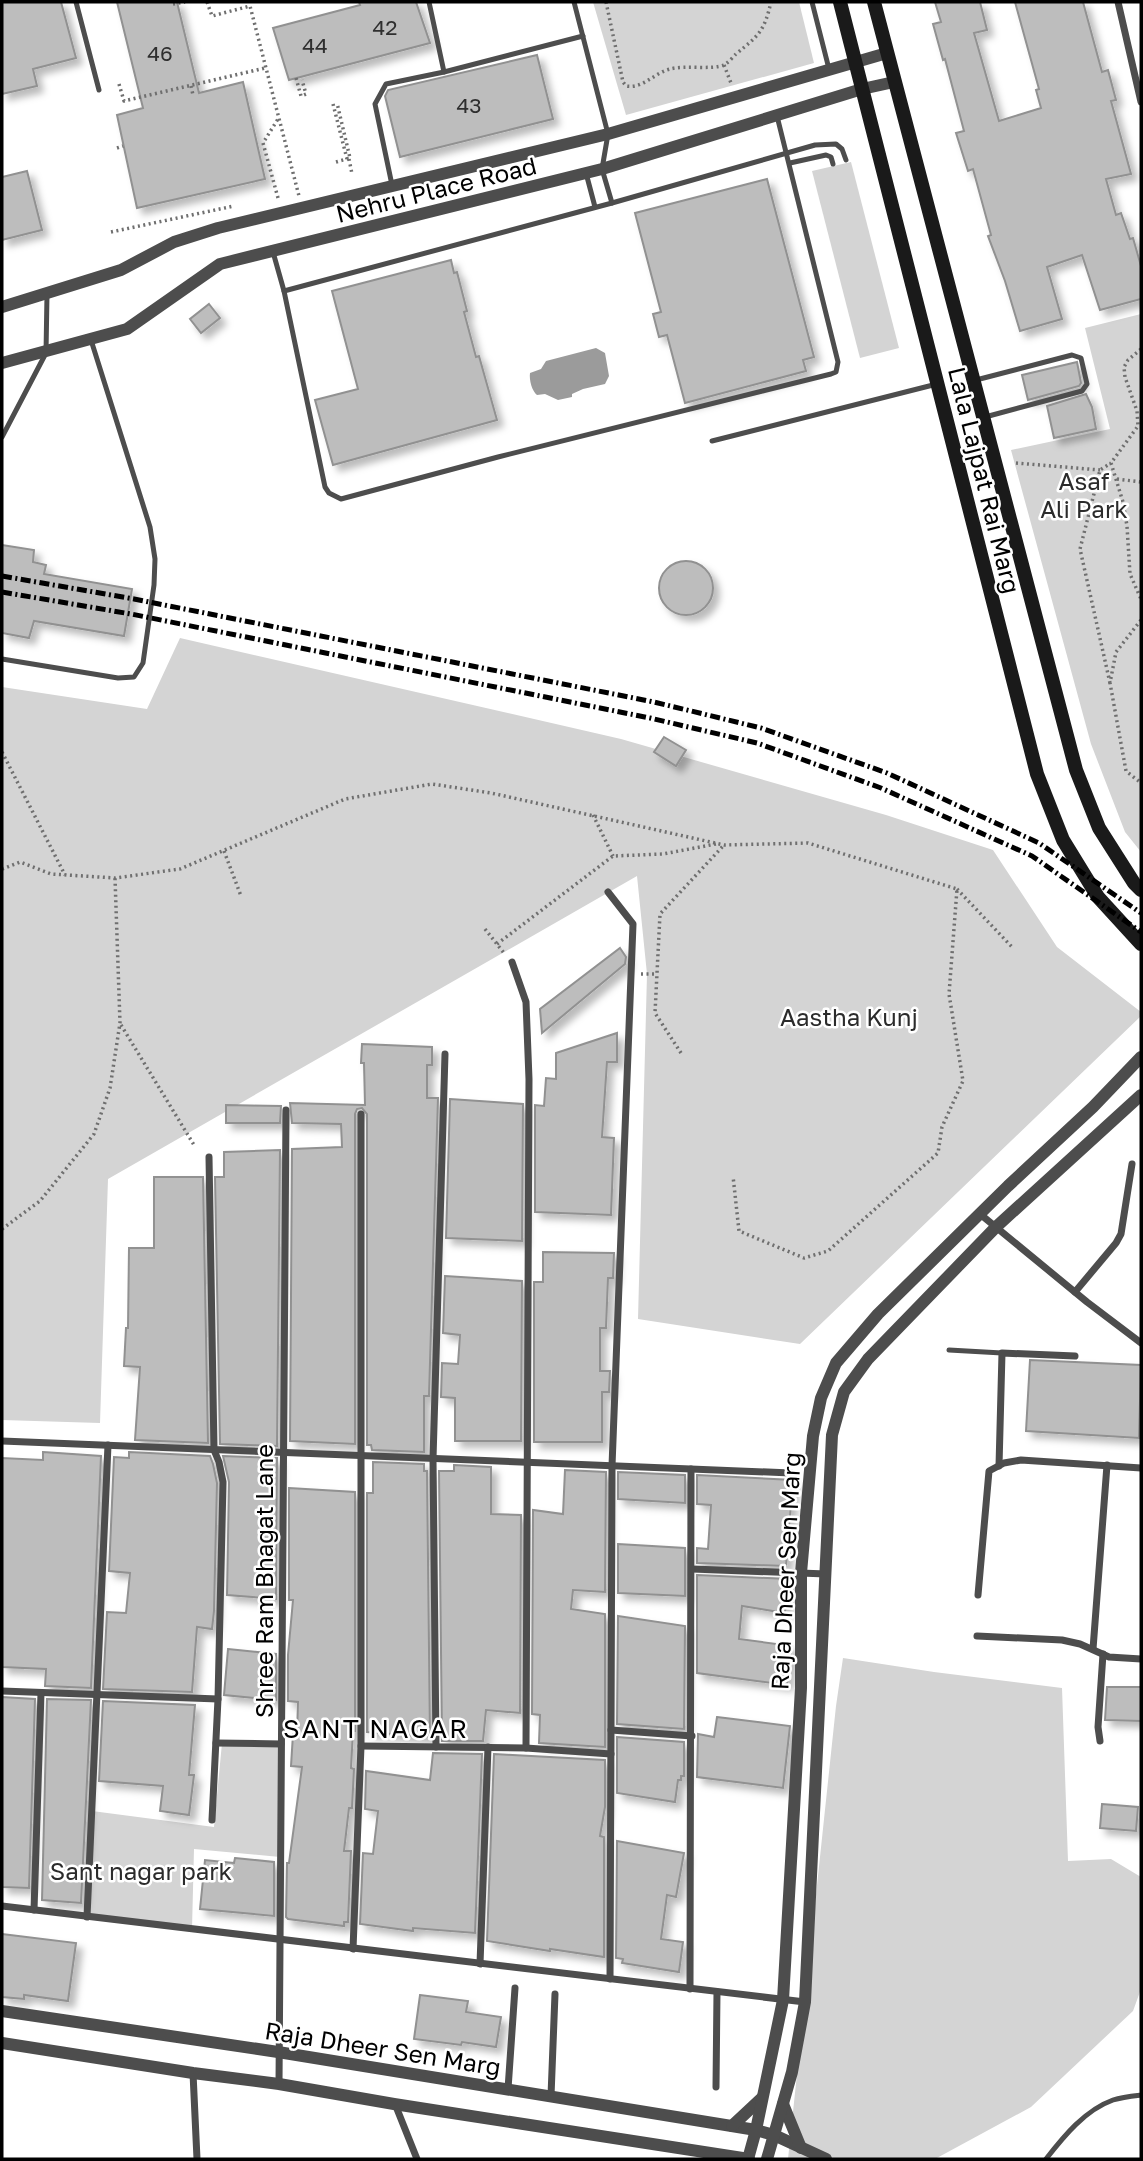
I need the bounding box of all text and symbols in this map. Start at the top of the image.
house number: 42 [373,14,398,40]
house number: 44 [302,32,328,58]
house number: 46 [147,40,173,66]
house number: 43 [456,92,482,118]
street label: Nehru Place Road [333,150,539,228]
street label: Lala Lajpat Rai Marg [943,364,1027,596]
park label: Asaf Ali Park [1040,466,1128,523]
park label: Aastha Kunj [780,1002,918,1031]
street label: Shree Ram Bhagat Lane [249,1444,278,1718]
street label: Raja Dheer Sen Marg [764,1451,806,1691]
district label: SANT NAGAR [283,1713,469,1744]
park label: Sant nagar park [50,1856,232,1885]
street label: Raja Dheer Sen Marg [263,2015,503,2081]

